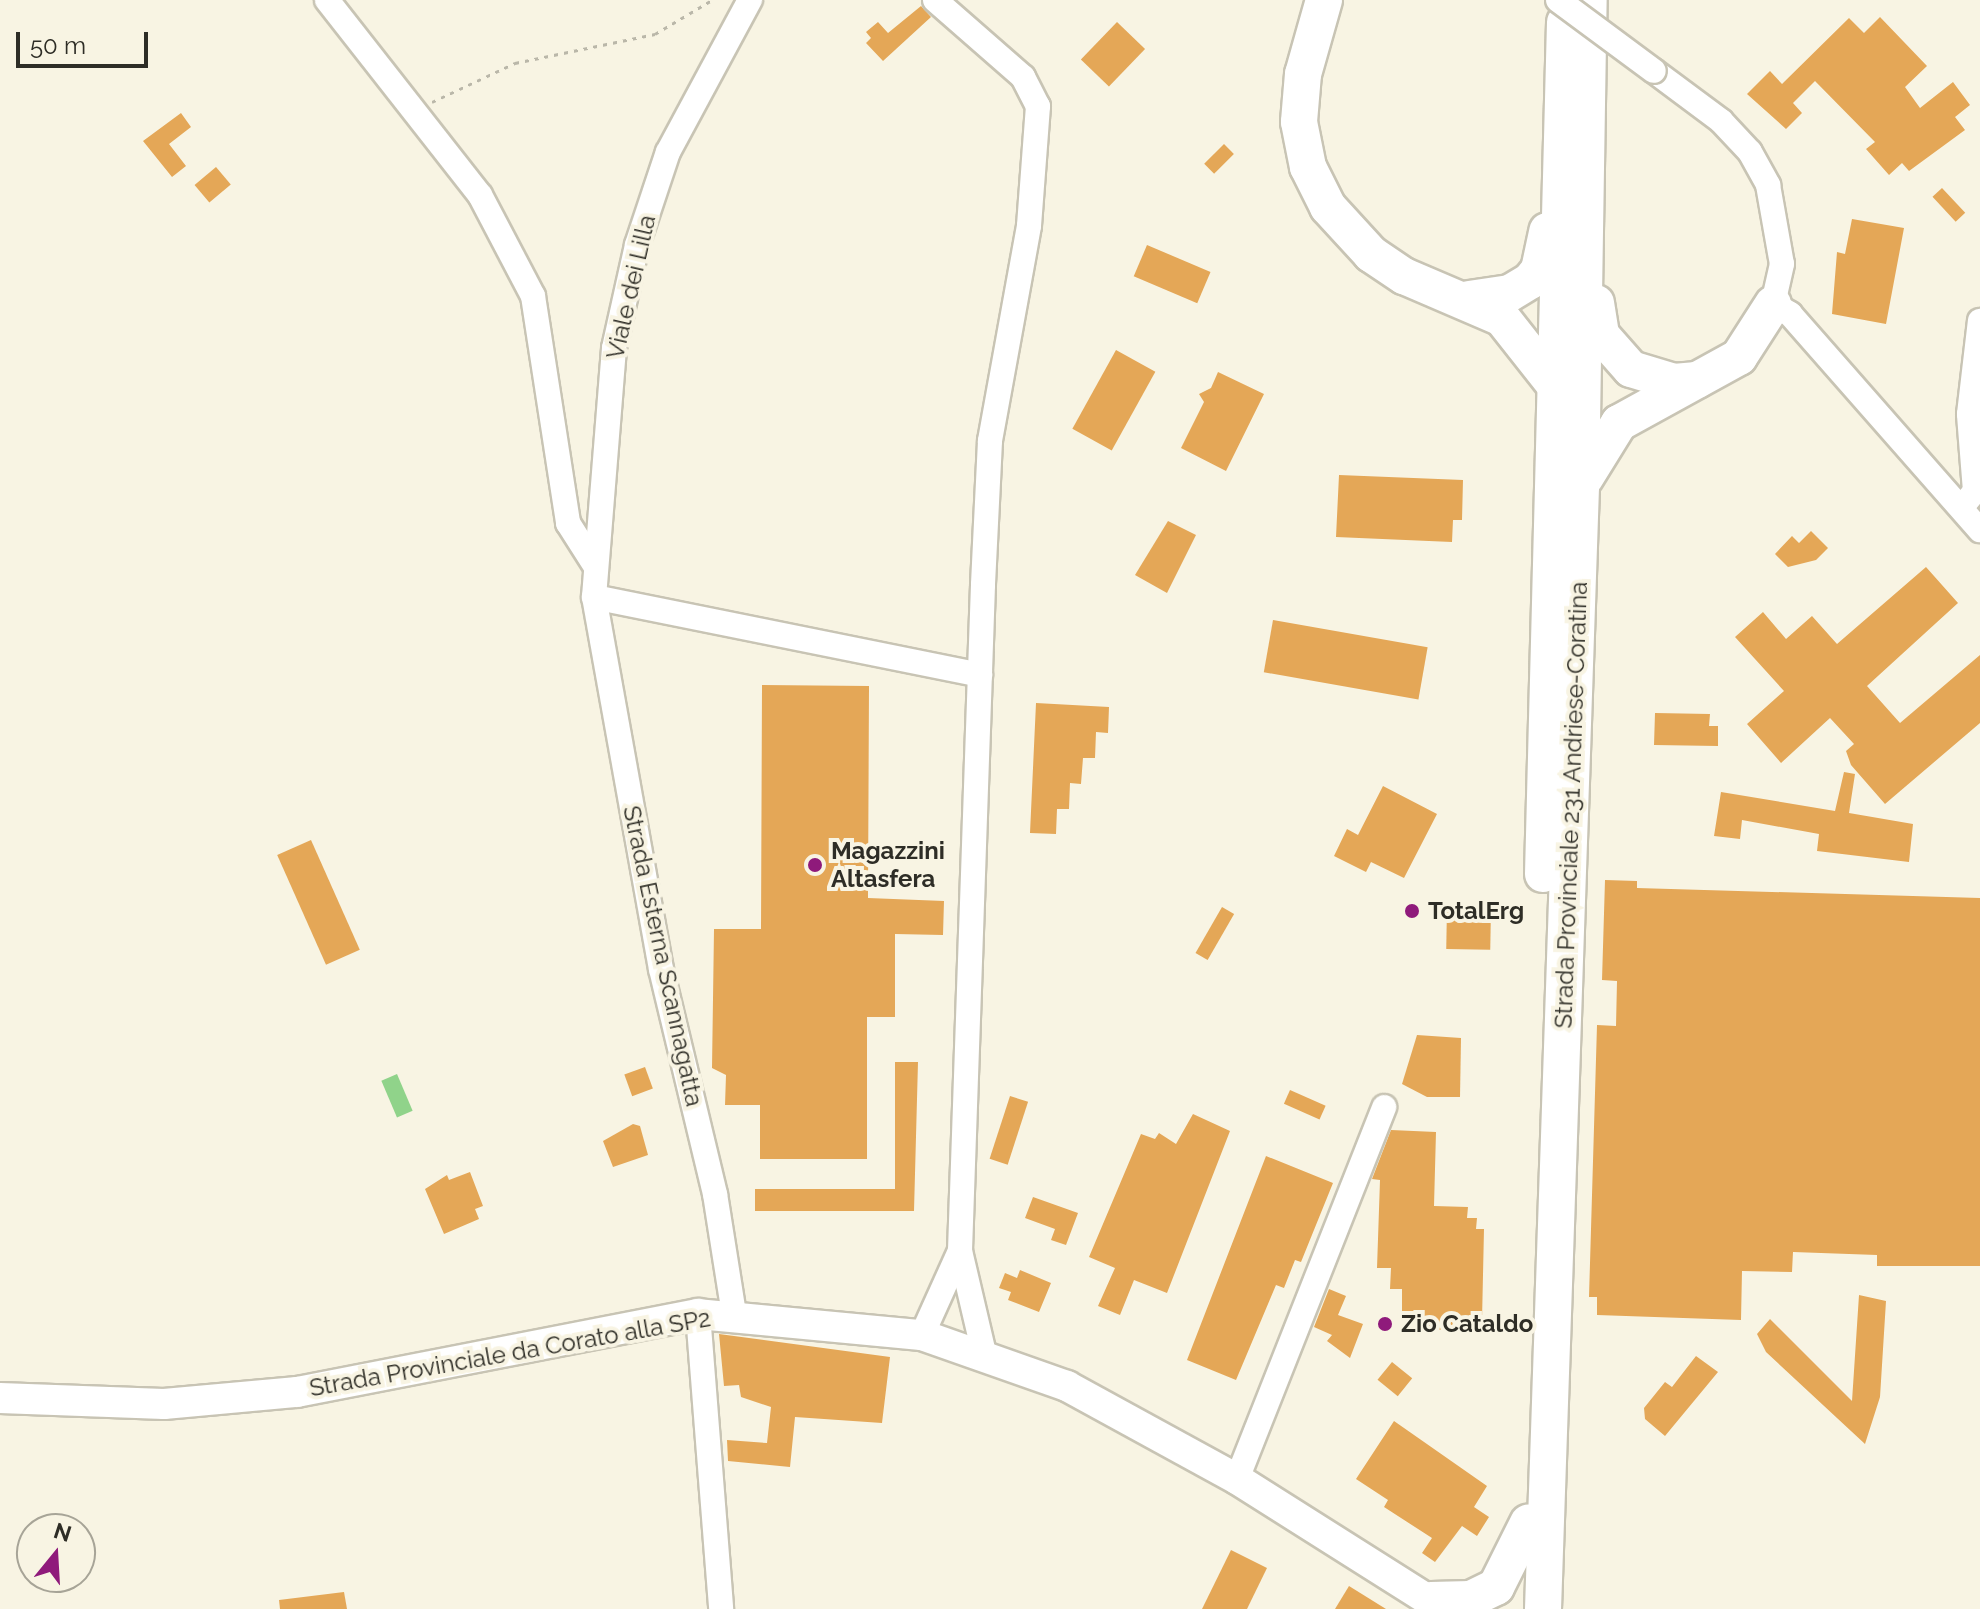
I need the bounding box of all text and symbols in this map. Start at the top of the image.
scale bar [20,16,152,66]
text: 50 m [30,31,86,60]
street label: Viale dei Lilla [600,212,662,362]
street label: Strada Provinciale 231 Andriese-Coratina [1549,581,1593,1029]
street label: Strada Esterna Scannagatta [617,803,709,1109]
place label: Magazzini Altasfera [831,837,945,893]
marker: Magazzini Altasfera [806,856,824,874]
place label: TotalErg [1428,897,1524,925]
marker: TotalErg [1403,902,1421,920]
street label: Strada Provinciale da Corato alla SP2 [307,1303,713,1403]
place label: Zio Cataldo [1401,1310,1533,1338]
marker: Zio Cataldo [1376,1315,1394,1333]
north arrow [16,1513,96,1593]
text: N [51,1517,75,1547]

